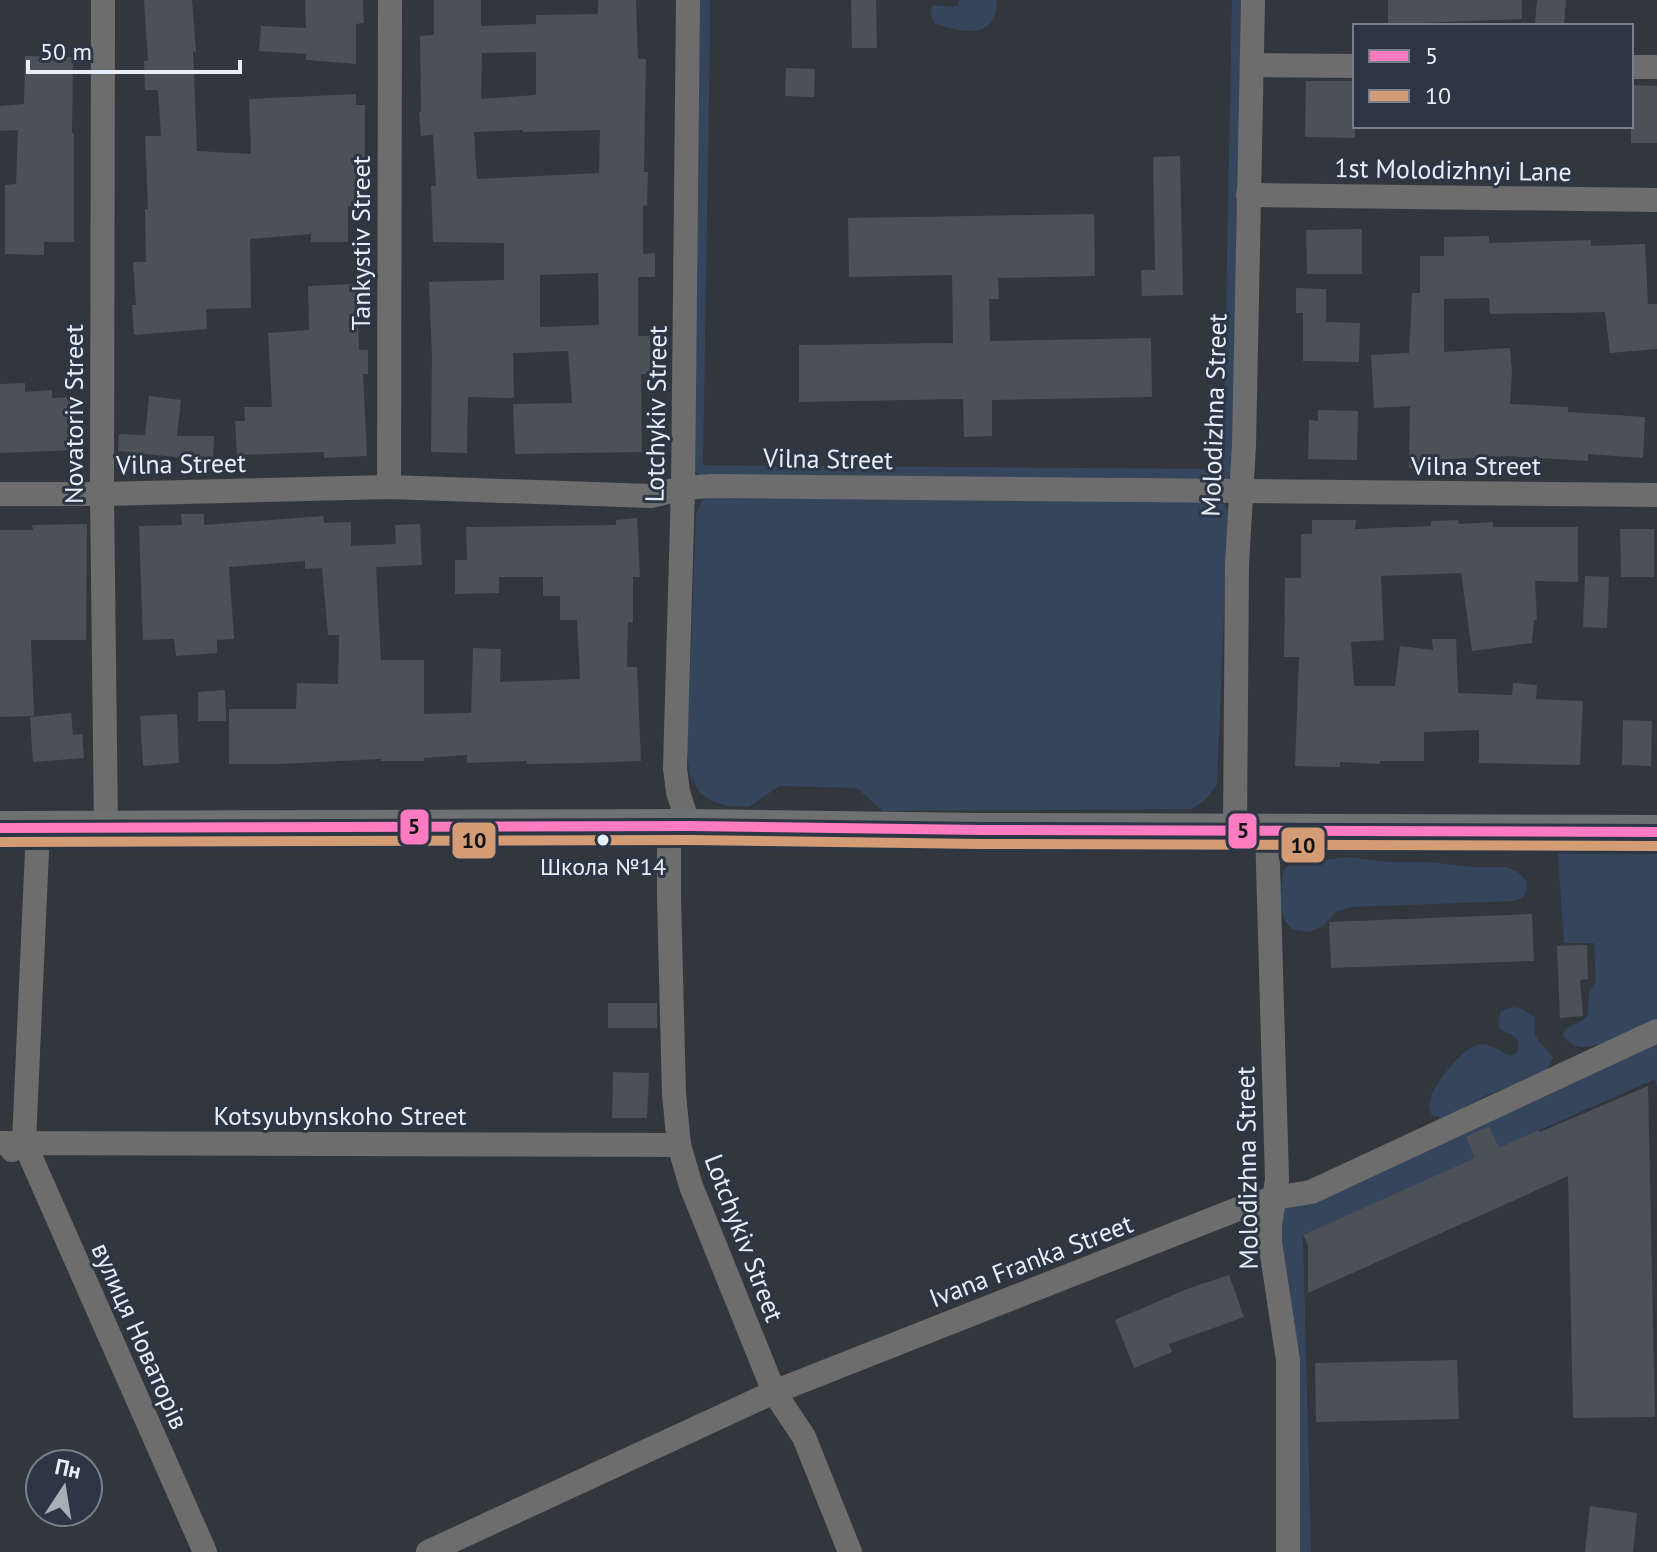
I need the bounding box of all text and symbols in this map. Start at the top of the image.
scale bar [28,24,240,74]
legend [1353,24,1633,128]
text: 50 m [40,36,92,67]
text: 5 [1425,40,1438,71]
text: 10 [1425,80,1451,111]
street label: 1st Molodizhnyi Lane [1334,151,1572,188]
street label: Tankystiv Street [344,155,377,330]
street label: Molodizhna Street [1193,313,1234,517]
street label: Novatoriv Street [57,324,90,504]
street label: Lotchykiv Street [637,325,674,503]
street label: Vilna Street [762,441,893,476]
street label: Vilna Street [115,446,246,481]
street label: Vilna Street [1410,449,1541,482]
line badge: 5 [399,808,430,846]
text: 5 [408,812,420,840]
line badge: 5 [1227,812,1258,850]
text: 5 [1237,816,1249,844]
line badge: 10 [451,821,497,860]
text: 10 [462,826,486,854]
line badge: 10 [1280,826,1326,864]
text: 10 [1291,831,1315,859]
marker: Школа №14 [595,832,611,848]
place label: Школа №14 [540,851,666,882]
street label: Molodizhna Street [1228,1066,1265,1270]
street label: Kotsyubynskoho Street [213,1099,467,1132]
street label: Lotchykiv Street [697,1149,792,1326]
street label: Ivana Franka Street [924,1207,1137,1314]
street label: вулиця Новаторів [85,1237,196,1434]
north arrow [24,1448,104,1528]
text: Пн [53,1452,84,1485]

